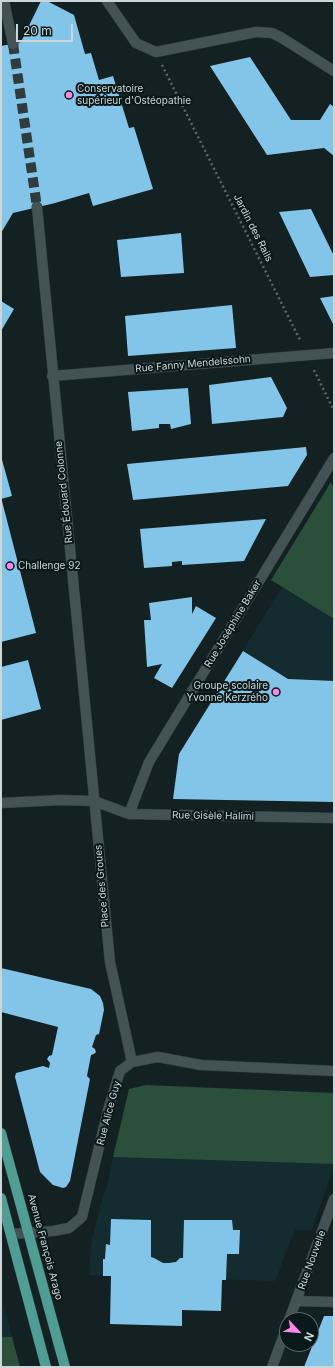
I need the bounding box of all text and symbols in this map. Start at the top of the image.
scale bar [18,16,75,42]
text: 20 m [23,23,52,38]
place label: Conservatoire supérieur d'Ostéopathie [77,83,191,106]
marker: Conservatoire supérieur d'Ostéopathie [64,90,74,100]
street label: Jardin des Rails [231,192,275,264]
street label: Rue Fanny Mendelssohn [135,353,251,375]
street label: Rue Édouard Colonne [53,440,75,544]
place label: Challenge 92 [18,560,80,572]
marker: Challenge 92 [5,561,15,571]
street label: Rue Joséphine Baker [202,578,264,670]
place label: Groupe scolaire Yvonne Kerzrého [187,680,268,704]
marker: Groupe scolaire Yvonne Kerzrého [271,687,281,697]
street label: Rue Gisèle Halimi [172,809,254,823]
street label: Place des Groues [92,844,112,928]
street label: Rue Alice Guy [95,1080,123,1146]
street label: Avenue François Arago [25,1193,65,1301]
street label: Rue Nouvelle [296,1229,328,1291]
north arrow [279,1312,319,1352]
text: N [301,1330,317,1344]

